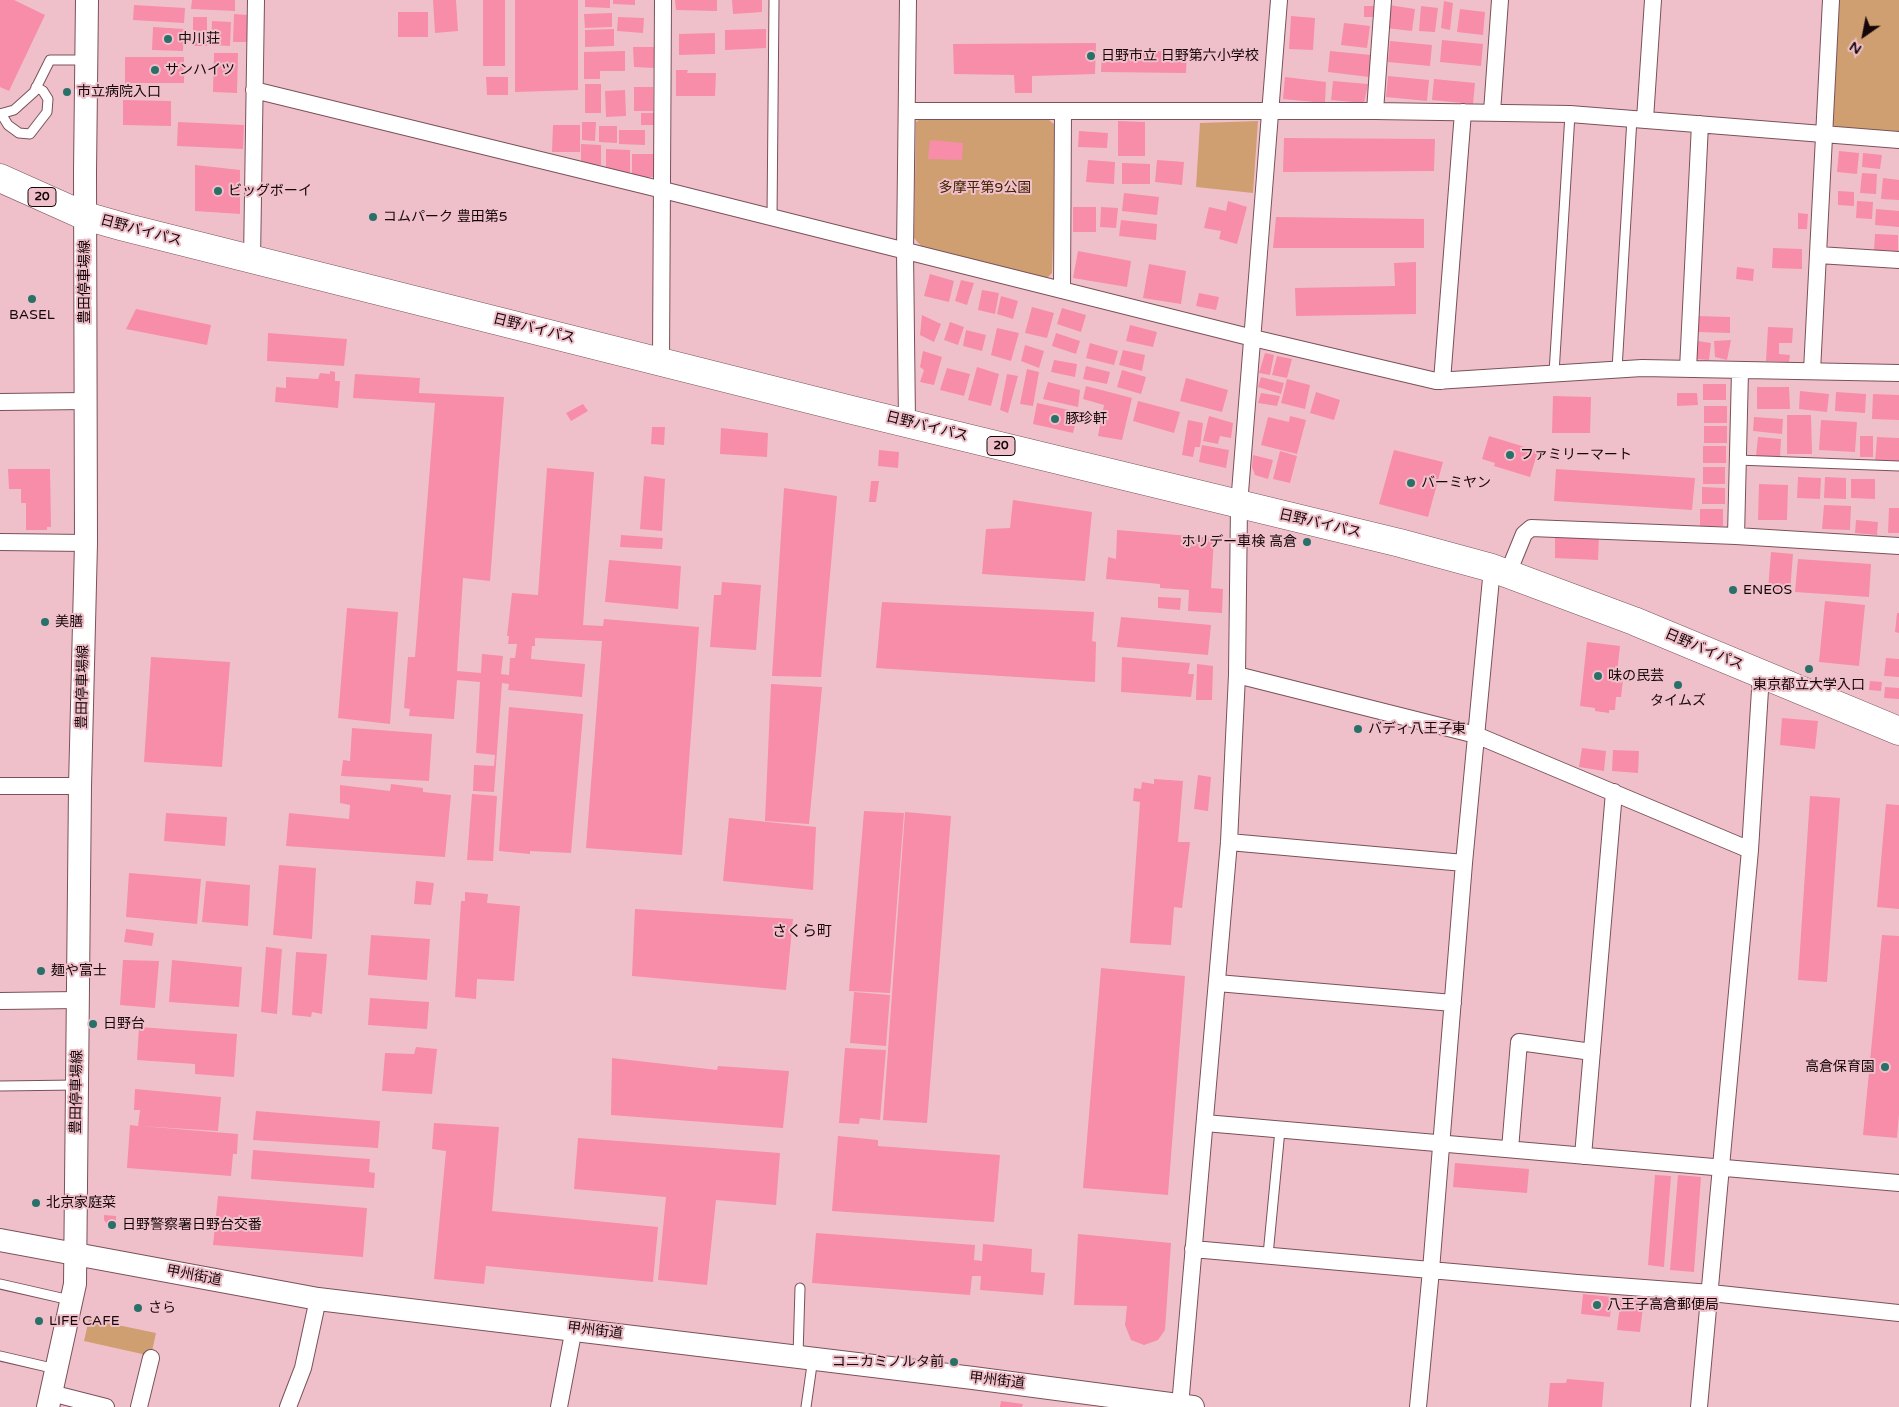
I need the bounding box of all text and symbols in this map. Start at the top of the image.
north arrow [1839,10,1889,60]
place label: 中川荘 [178,31,220,47]
marker: 中川荘 [162,33,174,45]
text: N [1846,38,1865,58]
place label: 日野市立 日野第六小学校 [1101,48,1259,64]
marker: 日野市立 日野第六小学校 [1085,50,1097,62]
place label: サンハイツ [165,62,235,78]
marker: サンハイツ [149,64,161,76]
place label: 市立病院入口 [77,84,161,100]
marker: 市立病院入口 [61,86,73,98]
park label: 多摩平第9公園 [939,180,1031,196]
place label: ビッグボーイ [228,183,312,199]
marker: ビッグボーイ [212,185,224,197]
road number: 20 [28,188,56,206]
place label: コムパーク 豊田第5 [383,209,507,225]
marker: コムパーク 豊田第5 [367,211,379,223]
street label: 日野バイパス [98,212,184,250]
street label: 豊田停車場線 [77,240,93,324]
marker: BASEL [26,293,38,305]
place label: BASEL [9,307,55,323]
street label: 日野バイパス [491,311,577,347]
street label: 日野バイパス [884,409,970,445]
place label: 豚珍軒 [1065,411,1107,427]
marker: 豚珍軒 [1049,413,1061,425]
road number: 20 [987,436,1015,456]
place label: ファミリーマート [1520,447,1632,463]
marker: ファミリーマート [1504,449,1516,461]
place label: バーミヤン [1421,475,1491,491]
marker: バーミヤン [1405,477,1417,489]
street label: 日野バイパス [1277,506,1363,542]
place label: ホリデー車検 高倉 [1181,534,1297,550]
marker: ホリデー車検 高倉 [1301,536,1313,548]
place label: ENEOS [1743,582,1792,598]
marker: ENEOS [1727,584,1739,596]
place label: 美膳 [55,614,83,630]
marker: 美膳 [39,616,51,628]
street label: 日野バイパス [1662,626,1746,674]
street label: 豊田停車場線 [74,645,92,729]
marker: 東京都立大学入口 [1803,663,1815,675]
place label: 味の民芸 [1608,668,1664,684]
marker: 味の民芸 [1592,670,1604,682]
place label: 東京都立大学入口 [1753,677,1865,693]
marker: タイムズ [1672,679,1684,691]
place label: タイムズ [1650,693,1706,709]
place label: バディ八王子東 [1368,721,1466,737]
marker: バディ八王子東 [1352,723,1364,735]
district label: さくら町 [772,923,832,941]
place label: 麺や富士 [51,963,107,979]
marker: 麺や富士 [35,965,47,977]
place label: 日野台 [103,1016,145,1032]
marker: 日野台 [87,1018,99,1030]
street label: 豊田停車場線 [68,1050,86,1134]
place label: 高倉保育園 [1805,1059,1875,1075]
marker: 高倉保育園 [1879,1061,1891,1073]
place label: 北京家庭菜 [46,1195,116,1211]
marker: 北京家庭菜 [30,1197,42,1209]
place label: 日野警察署日野台交番 [122,1217,262,1233]
marker: 日野警察署日野台交番 [106,1219,118,1231]
street label: 甲州街道 [165,1262,223,1290]
place label: 八王子高倉郵便局 [1607,1297,1719,1313]
marker: 八王子高倉郵便局 [1591,1299,1603,1311]
place label: さら [148,1300,176,1316]
marker: さら [132,1302,144,1314]
place label: LIFE CAFE [49,1313,120,1329]
marker: LIFE CAFE [33,1315,45,1327]
street label: 甲州街道 [566,1319,624,1343]
place label: コニカミノルタ前 [832,1354,944,1370]
marker: コニカミノルタ前 [948,1356,960,1368]
street label: 甲州街道 [968,1369,1026,1393]

